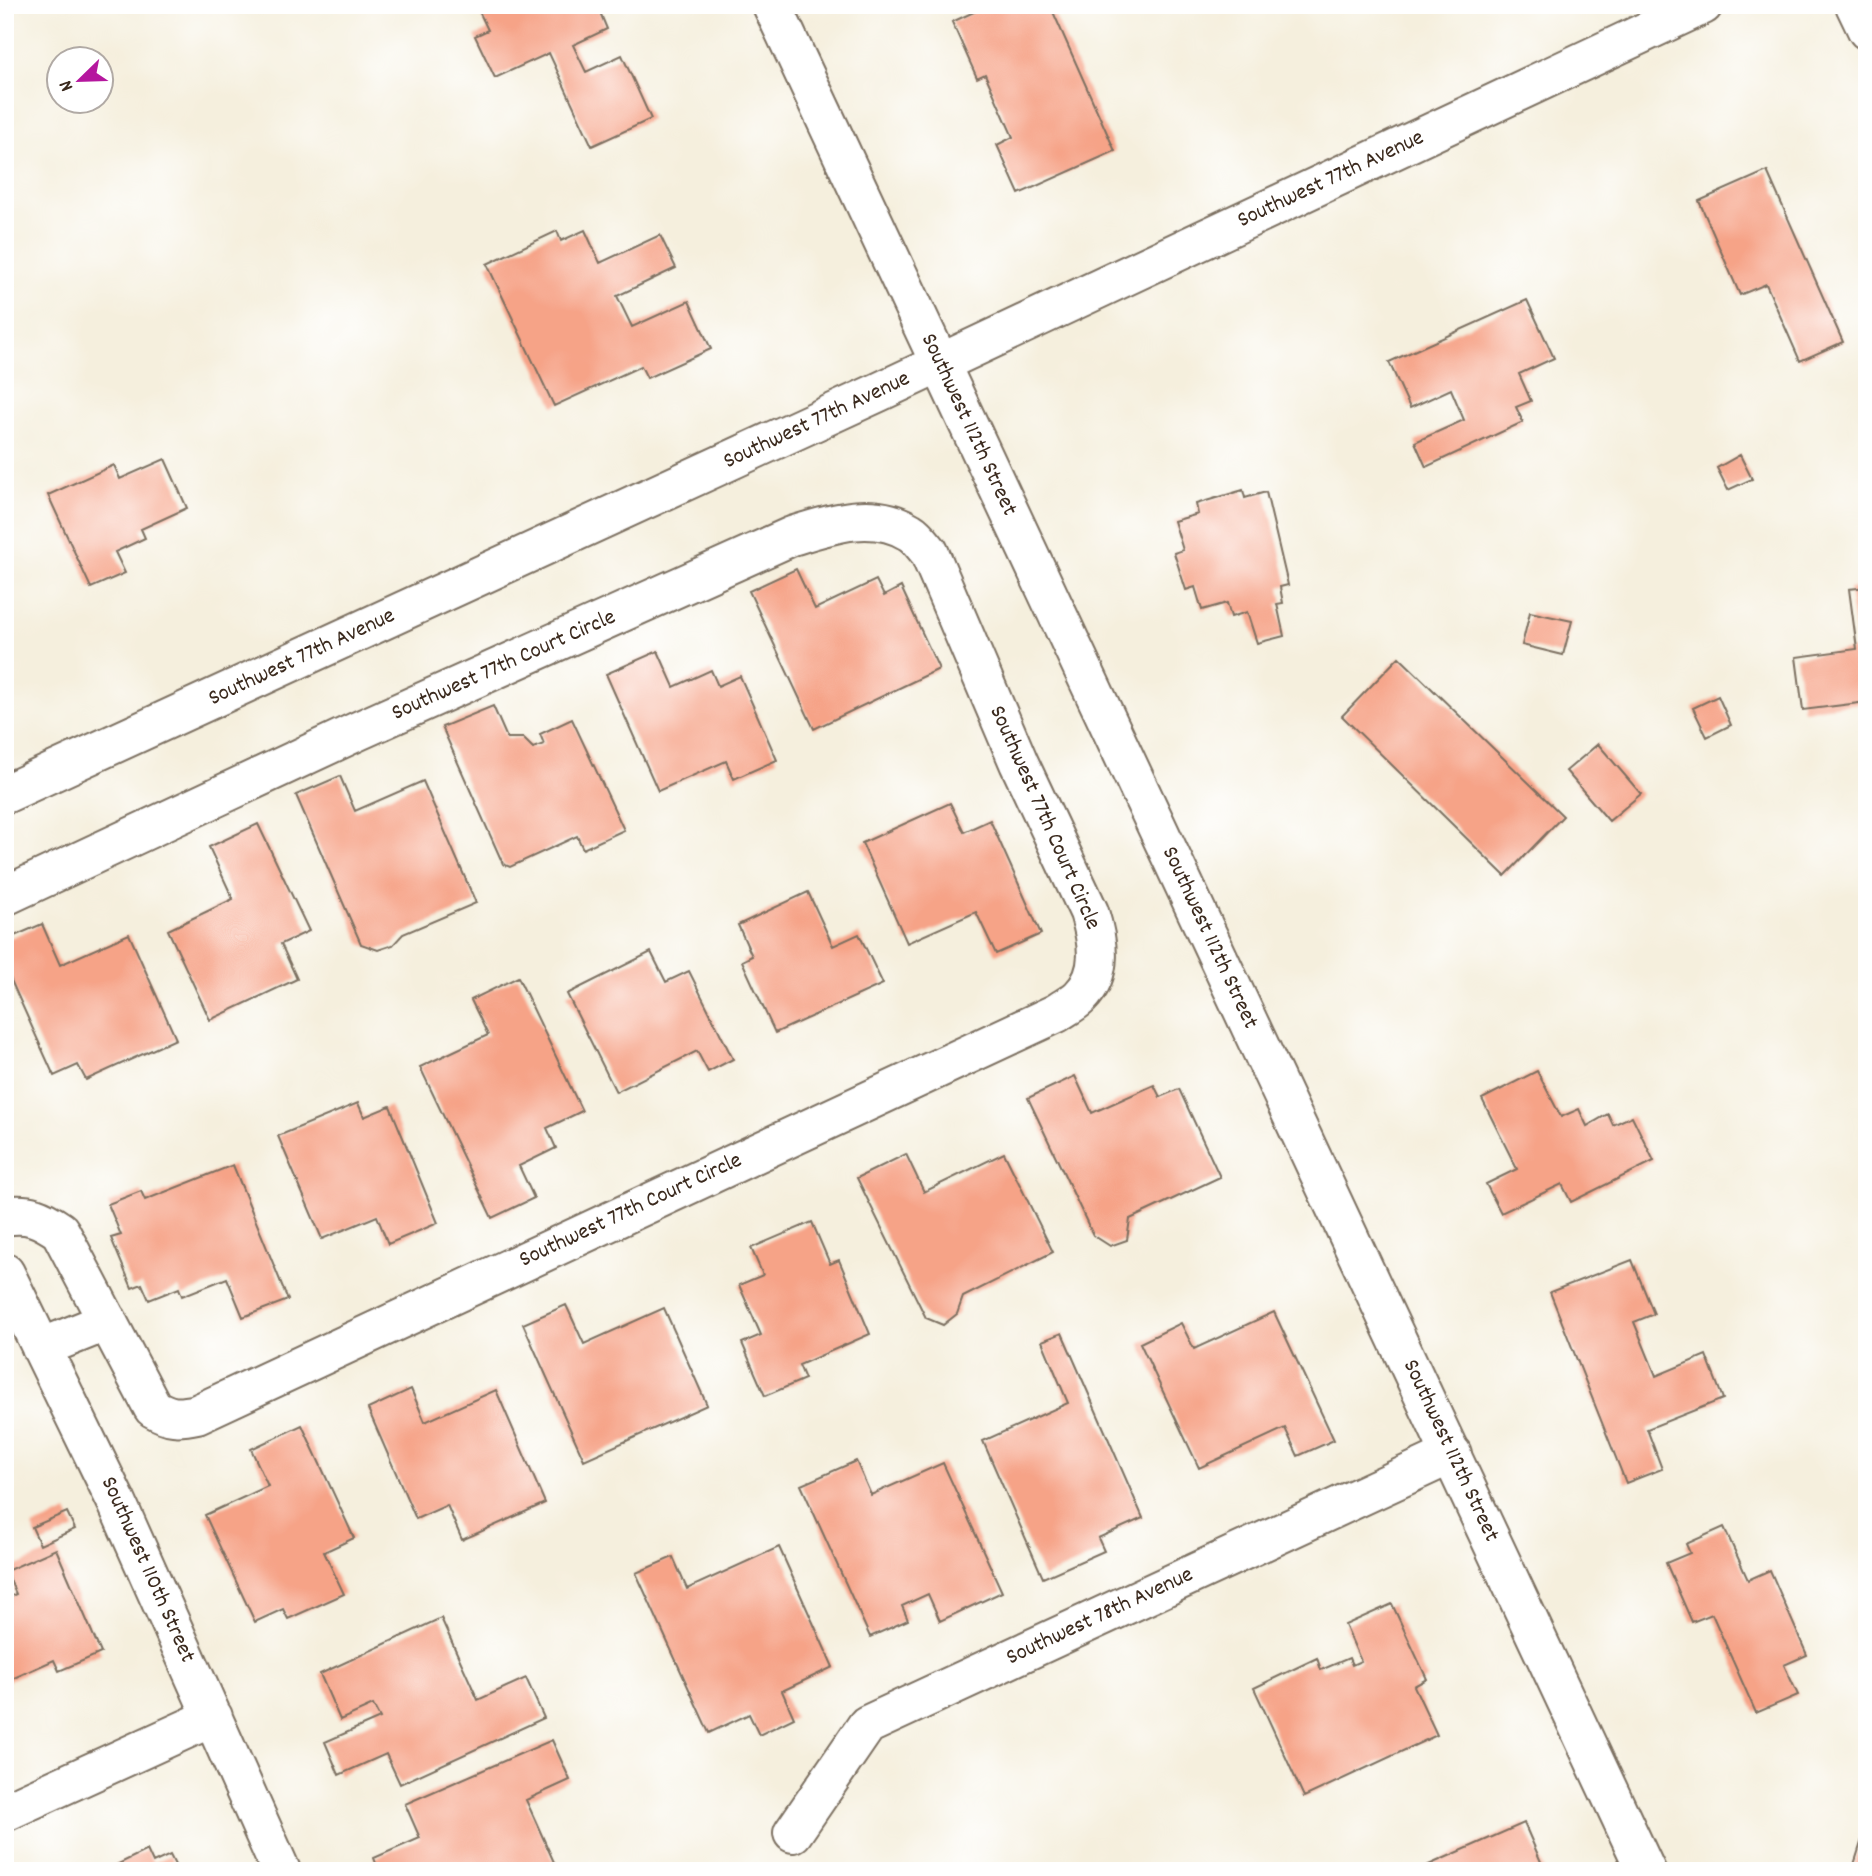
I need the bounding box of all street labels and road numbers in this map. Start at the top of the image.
street label: Southwest 77th Avenue [1232,122,1430,238]
street label: Southwest 112th Street [911,328,1025,522]
street label: Southwest 77th Avenue [718,363,916,479]
street label: Southwest 77th Avenue [203,600,401,716]
street label: Southwest 77th Court Circle [387,602,621,730]
street label: Southwest 77th Court Circle [980,701,1108,935]
street label: Southwest 112th Street [1152,841,1266,1035]
street label: Southwest 77th Court Circle [514,1145,748,1277]
street label: Southwest 112th Street [1393,1354,1507,1548]
street label: Southwest 110th Street [91,1472,203,1668]
street label: Southwest 78th Avenue [1001,1559,1199,1675]

